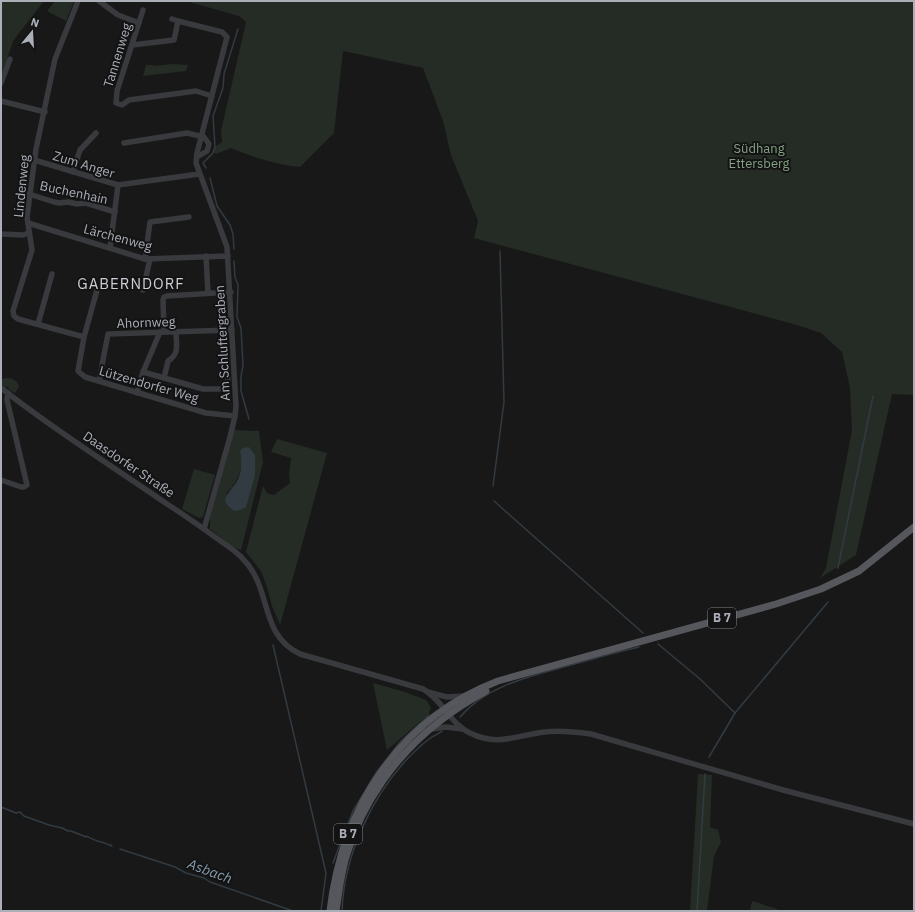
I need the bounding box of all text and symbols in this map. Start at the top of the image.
north arrow [12,12,52,52]
text: N [29,15,41,30]
street label: Tannenweg [100,21,135,89]
park label: Südhang Ettersberg [729,140,790,172]
street label: Zum Anger [51,147,117,182]
street label: Lindenweg [10,154,33,218]
street label: Buchenhain [38,177,110,208]
street label: Lärchenweg [82,220,154,255]
district label: GABERNDORF [77,274,185,293]
street label: Am Schluftergraben [211,285,234,401]
street label: Ahornweg [116,313,176,332]
street label: Lützendorfer Weg [97,362,201,407]
street label: Daasdorfer Straße [80,427,178,501]
road number: B 7 [708,608,736,628]
road number: B 7 [334,824,362,844]
water label: Asbach [184,854,235,887]

